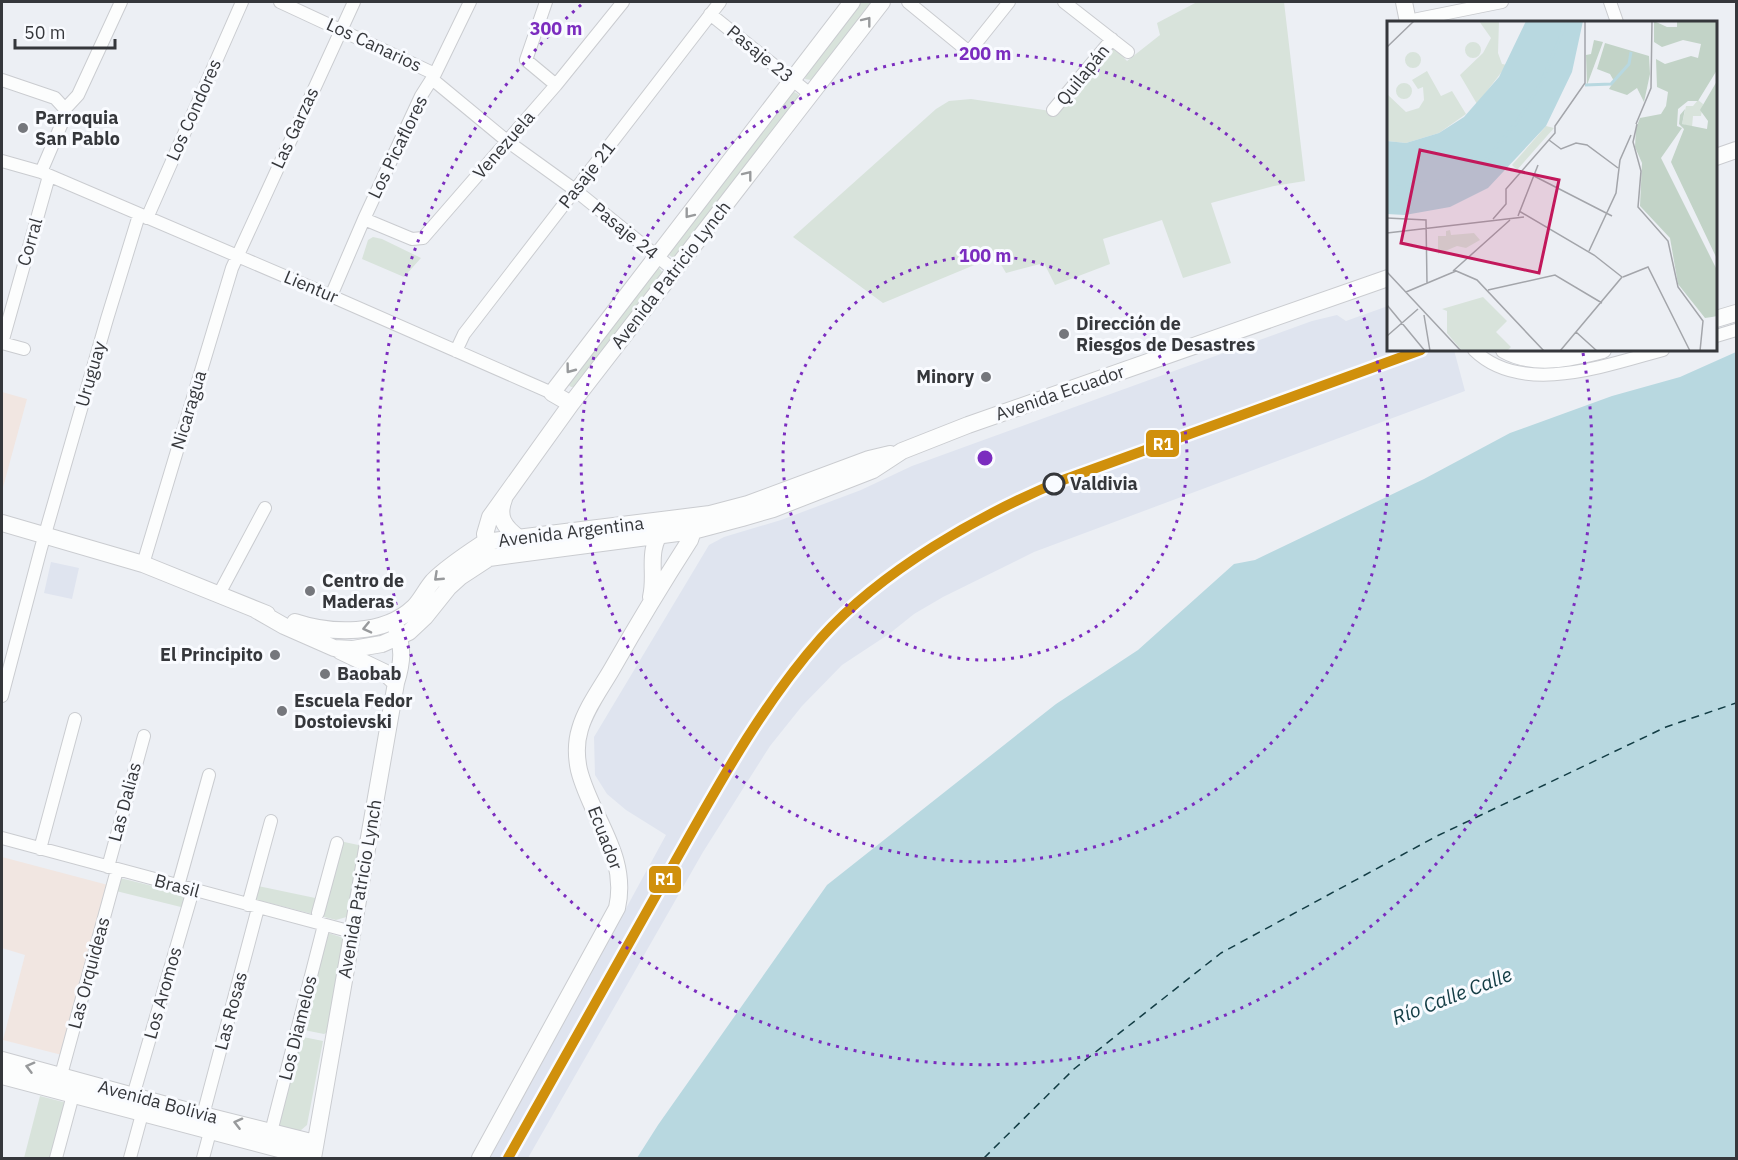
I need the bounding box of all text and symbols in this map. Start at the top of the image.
scale bar [15,12,116,50]
street label: Los Canarios [323,12,426,77]
one-way arrow [860,16,871,27]
text: 300 m [530,17,582,40]
street label: Pasaje 23 [722,20,798,87]
text: 50 m [24,21,66,44]
inset map [1387,21,1717,351]
street label: Quilapán [1051,39,1114,110]
text: 200 m [959,42,1011,65]
street label: Los Condores [161,55,226,164]
street label: Las Garzas [266,83,323,172]
street label: Los Picaflores [363,91,432,202]
street label: Venezuela [468,105,540,184]
place label: Parroquia San Pablo [35,106,120,150]
marker: Parroquia San Pablo [16,121,30,135]
street label: Pasaje 21 [553,137,620,213]
one-way arrow [740,171,751,182]
street label: Avenida Patricio Lynch [606,196,735,353]
street label: Pasaje 24 [587,197,663,265]
one-way arrow [685,208,696,219]
street label: Corral [12,215,47,269]
text: 100 m [959,244,1011,267]
street label: Lientur [281,265,342,308]
place label: Dirección de Riesgos de Desastres [1076,312,1255,356]
marker: Dirección de Riesgos de Desastres [1057,327,1071,341]
street label: Uruguay [70,338,111,409]
street label: Avenida Ecuador [992,360,1128,425]
one-way arrow [566,363,577,374]
place label: Minory [916,365,974,388]
street label: Nicaragua [166,367,212,452]
marker: Minory [979,370,993,384]
line badge: R1 [1145,429,1180,458]
text: R1 [1153,434,1174,454]
centre of rings [975,448,995,468]
place label: Valdivia [1070,472,1138,495]
marker: Valdivia [1043,473,1065,495]
street label: Avenida Argentina [497,511,646,552]
place label: Centro de Maderas [322,569,404,613]
one-way arrow [435,570,446,581]
marker: Centro de Maderas [303,584,317,598]
one-way arrow [362,620,372,633]
place label: El Principito [160,643,263,666]
marker: El Principito [268,648,282,662]
place label: Baobab [337,662,402,685]
marker: Baobab [318,667,332,681]
place label: Escuela Fedor Dostoievski [294,689,413,733]
marker: Escuela Fedor Dostoievski [275,704,289,718]
street label: Las Dalias [103,760,146,844]
street label: Avenida Patricio Lynch [332,798,387,980]
street label: Ecuador [583,803,628,873]
line badge: R1 [648,865,682,894]
street label: Brasil [152,868,202,903]
text: R1 [655,869,676,889]
street label: Las Orquideas [63,914,114,1031]
street label: Los Aromos [138,944,187,1042]
water label: Río Calle Calle [1388,960,1516,1031]
street label: Las Rosas [209,969,252,1053]
street label: Los Diamelos [273,973,322,1083]
one-way arrow [25,1062,35,1074]
street label: Avenida Bolivia [96,1074,221,1129]
one-way arrow [233,1118,243,1131]

